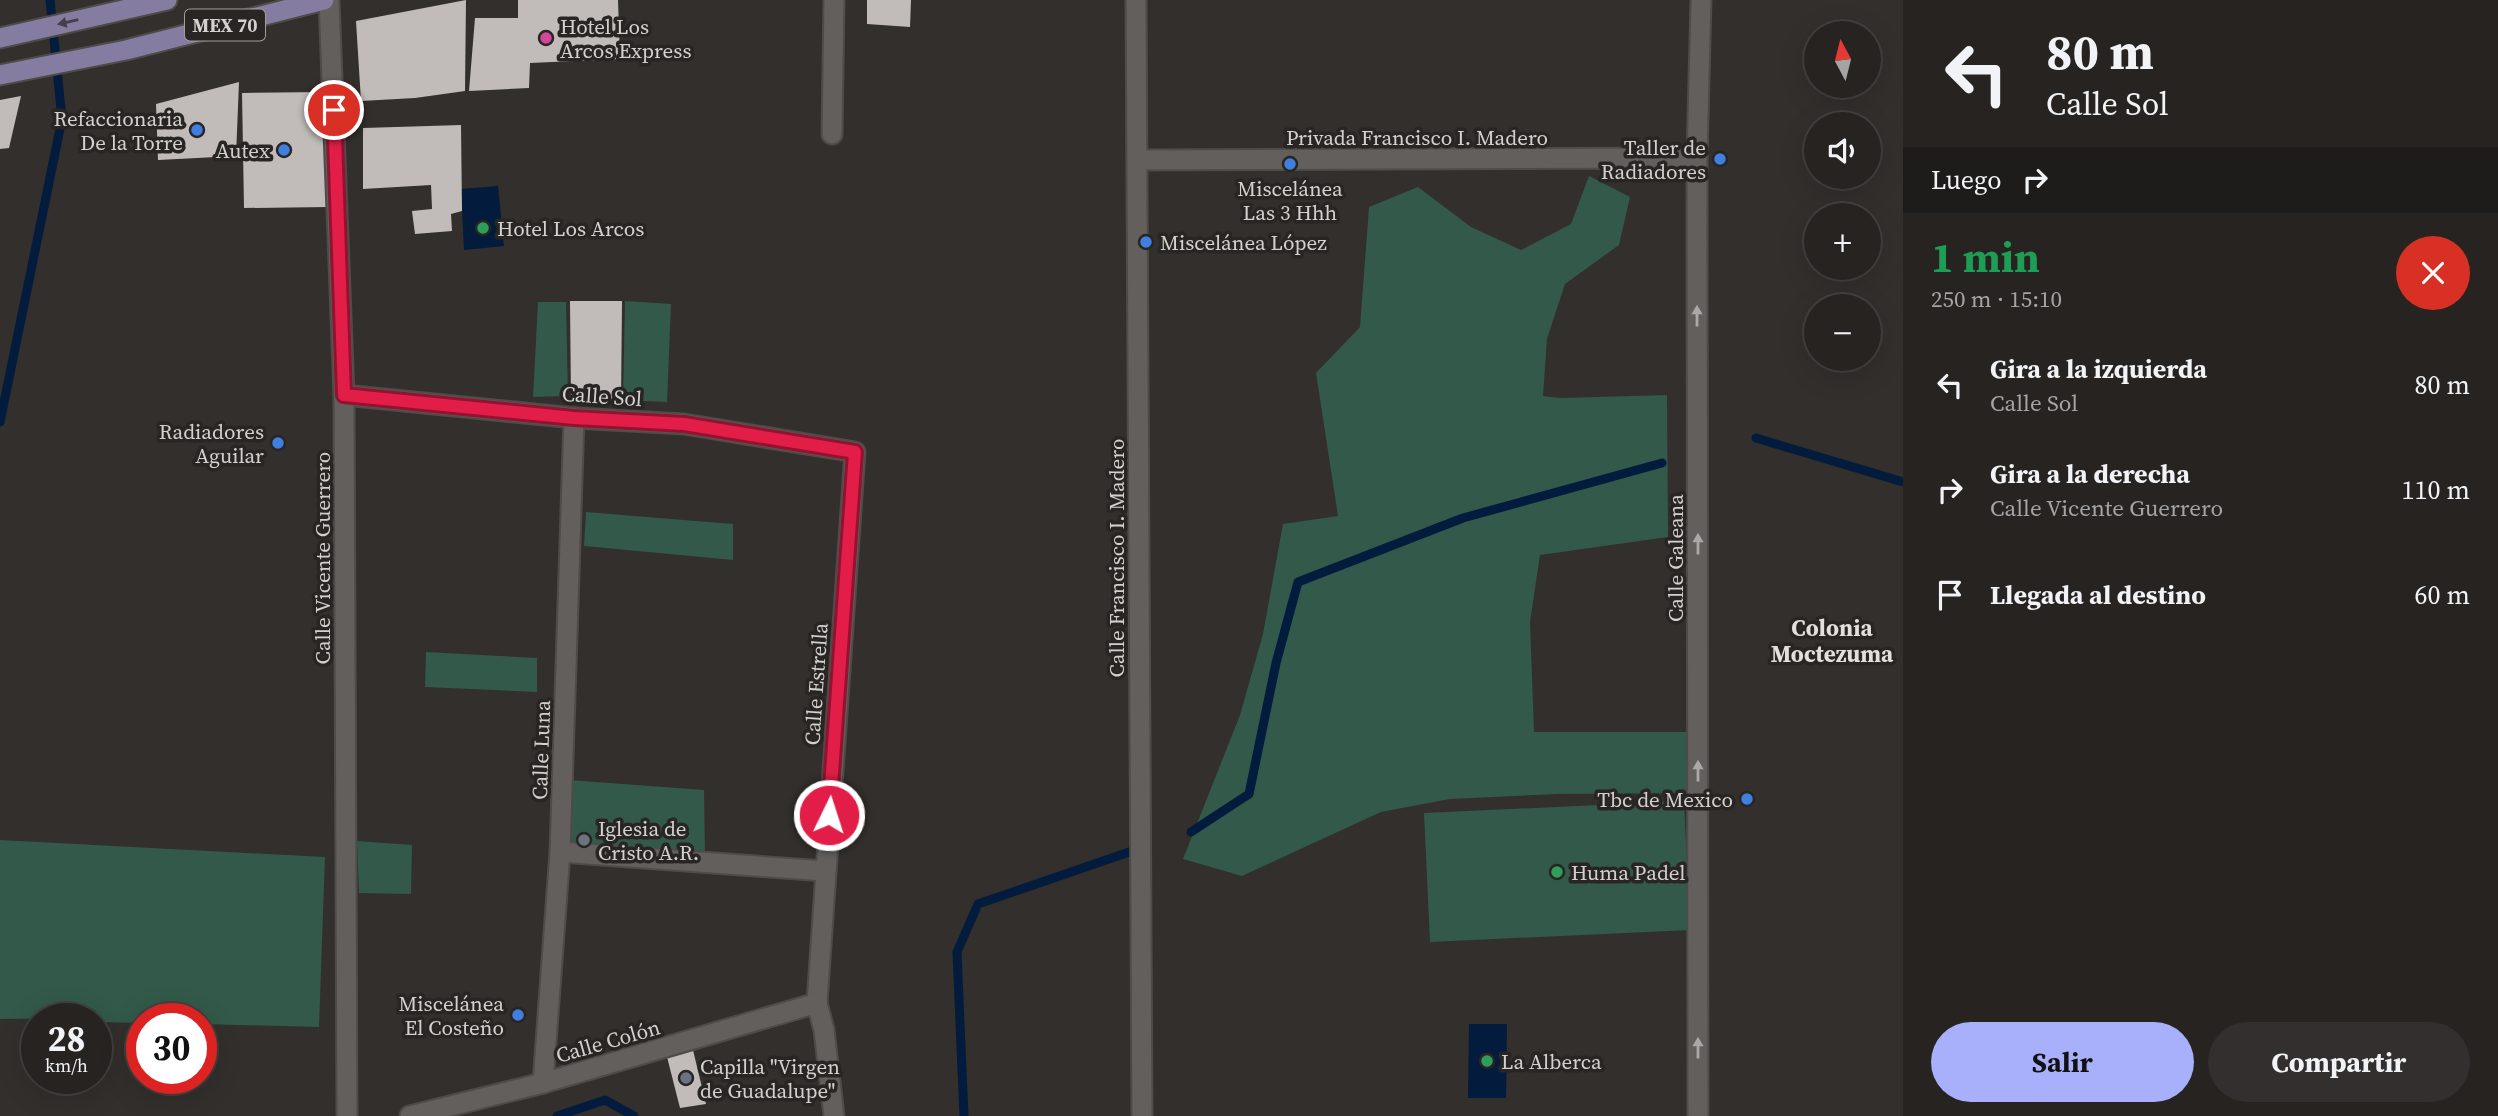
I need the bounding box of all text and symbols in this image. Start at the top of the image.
road number: MEX 70 [185,10,265,41]
place label: Hotel Los Arcos Express [560,12,692,65]
one-way arrow [57,16,79,27]
text: 80 m [2046,18,2154,85]
north arrow [1804,21,1881,98]
map controls [1804,21,1881,371]
icon: left [1931,28,2022,119]
marker: Hotel Los Arcos Express [538,30,554,46]
pin [304,80,364,140]
text: Calle Sol [2046,82,2169,126]
icon: arrive [315,91,353,129]
place label: Refaccionaria De la Torre [53,104,183,157]
button: sound [1804,112,1881,189]
marker: Refaccionaria De la Torre [189,122,205,138]
street label: Privada Francisco I. Madero [1286,123,1548,152]
place label: Taller de Radiadores [1601,133,1706,186]
place label: Autex [216,136,270,165]
marker: Autex [276,142,292,158]
marker: Taller de Radiadores [1712,151,1728,167]
marker: Miscelánea Las 3 Hhh [1282,156,1298,172]
icon: right [2016,161,2054,199]
text: Luego [1931,162,2002,198]
place label: Miscelánea Las 3 Hhh [1237,174,1343,227]
button: + [1804,203,1881,280]
place label: Hotel Los Arcos [497,214,644,243]
marker: Hotel Los Arcos [475,220,491,236]
place label: Miscelánea López [1160,228,1327,257]
text: 1 min [1931,228,2040,286]
marker: Miscelánea López [1138,234,1154,250]
button: close [2396,236,2470,310]
text: 250 m · 15:10 [1931,283,2062,315]
button: − [1804,294,1881,371]
one-way arrow [1691,305,1703,327]
text: Gira a la izquierda [1990,351,2207,387]
icon: left [1931,366,1969,404]
text: 80 m [2415,367,2470,403]
street label: Calle Sol [561,379,643,413]
text: Calle Sol [1990,387,2078,419]
place label: Radiadores Aguilar [159,417,264,470]
marker: Radiadores Aguilar [270,435,286,451]
street label: Calle Francisco I. Madero [1102,438,1131,678]
street label: Calle Vicente Guerrero [308,452,337,664]
text: Gira a la derecha [1990,456,2190,492]
icon: right [1931,471,1969,509]
text: 110 m [2402,472,2470,508]
text: Calle Vicente Guerrero [1990,492,2223,524]
street label: Calle Galeana [1661,494,1690,622]
one-way arrow [1692,533,1704,555]
icon: arrive [1931,576,1969,614]
text: Llegada al destino [1990,577,2206,613]
text: 60 m [2415,577,2470,613]
district label: Colonia Moctezuma [1771,612,1894,670]
street label: Calle Estrella [797,621,835,746]
street label: Calle Luna [525,699,557,800]
one-way arrow [1692,760,1704,782]
position arrow [792,778,866,852]
place label: Tbc de Mexico [1597,785,1733,814]
marker: Tbc de Mexico [1739,791,1755,807]
place label: Iglesia de Cristo A.R. [598,814,699,867]
marker: Iglesia de Cristo A.R. [576,832,592,848]
place label: Huma Padel [1571,858,1686,887]
marker: Huma Padel [1549,864,1565,880]
place label: Miscelánea El Costeño [398,989,504,1042]
speed limit sign: 30 [126,1003,217,1094]
marker: Miscelánea El Costeño [510,1007,526,1023]
street label: Calle Colón [553,1012,664,1070]
text: 28 [48,1015,85,1063]
button: Salir [1931,1022,2194,1102]
button: Compartir [2208,1022,2470,1102]
one-way arrow [1692,1037,1704,1059]
place label: La Alberca [1501,1047,1602,1076]
place label: Capilla "Virgen de Guadalupe" [700,1052,840,1105]
text: km/h [45,1053,88,1078]
marker: La Alberca [1479,1053,1495,1069]
marker: Capilla "Virgen de Guadalupe" [678,1070,694,1086]

